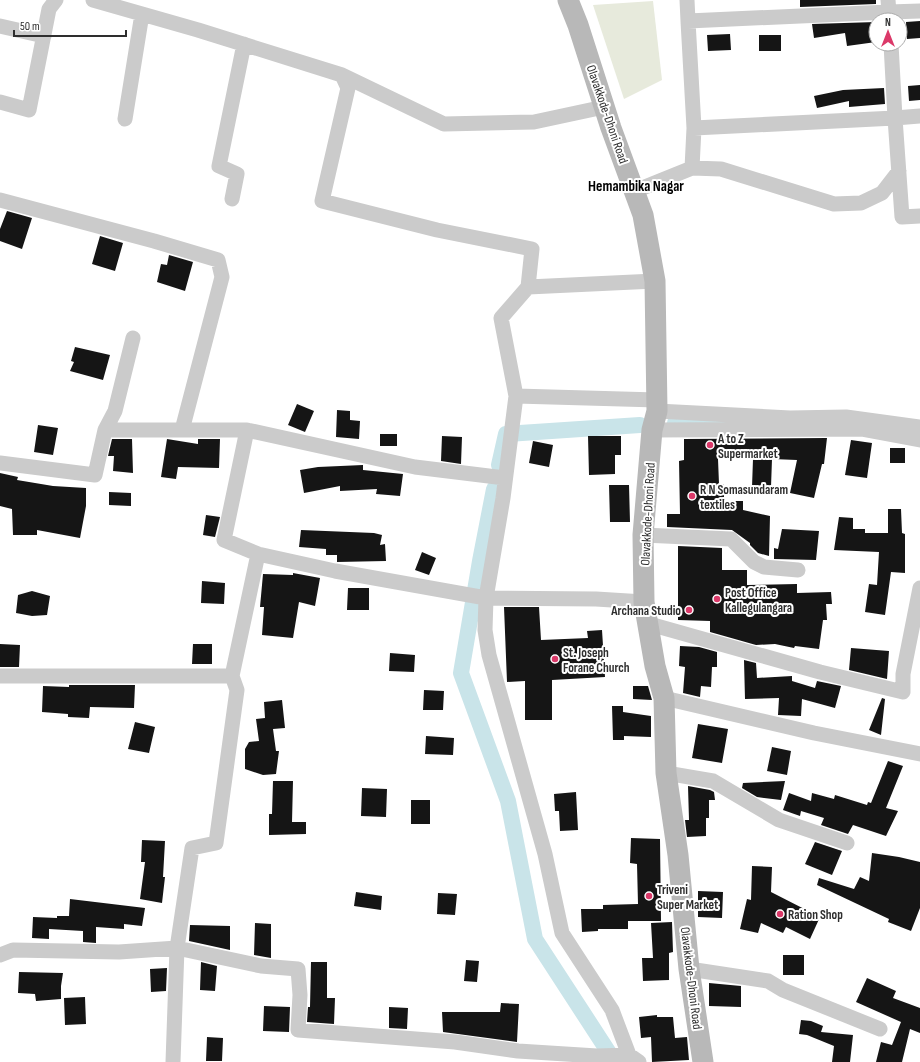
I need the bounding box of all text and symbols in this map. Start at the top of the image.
scale bar [14,12,126,38]
north arrow [868,12,908,52]
text: N [885,16,891,29]
text: 50 m [20,19,40,34]
street label: Olavakkode-Dhoni Road [583,63,631,166]
district label: Hemambika Nagar [588,177,684,196]
place label: A to Z Supermarket [717,431,778,462]
marker: A to Z Supermarket [705,440,715,450]
street label: Olavakkode-Dhoni Road [637,462,659,566]
place label: R N Somasundaram textiles [700,482,788,513]
marker: R N Somasundaram textiles [687,491,697,501]
place label: Post Office Kallegulangara [725,585,792,616]
marker: Post Office Kallegulangara [712,594,722,604]
place label: Archana Studio [610,603,681,619]
marker: Archana Studio [684,605,694,615]
place label: St. Joseph Forane Church [563,645,630,676]
marker: St. Joseph Forane Church [550,654,560,664]
place label: Triveni Super Market [657,882,719,913]
marker: Triveni Super Market [644,891,654,901]
place label: Ration Shop [788,907,843,923]
marker: Ration Shop [775,909,785,919]
street label: Olavakkode-Dhoni Road [677,926,705,1030]

